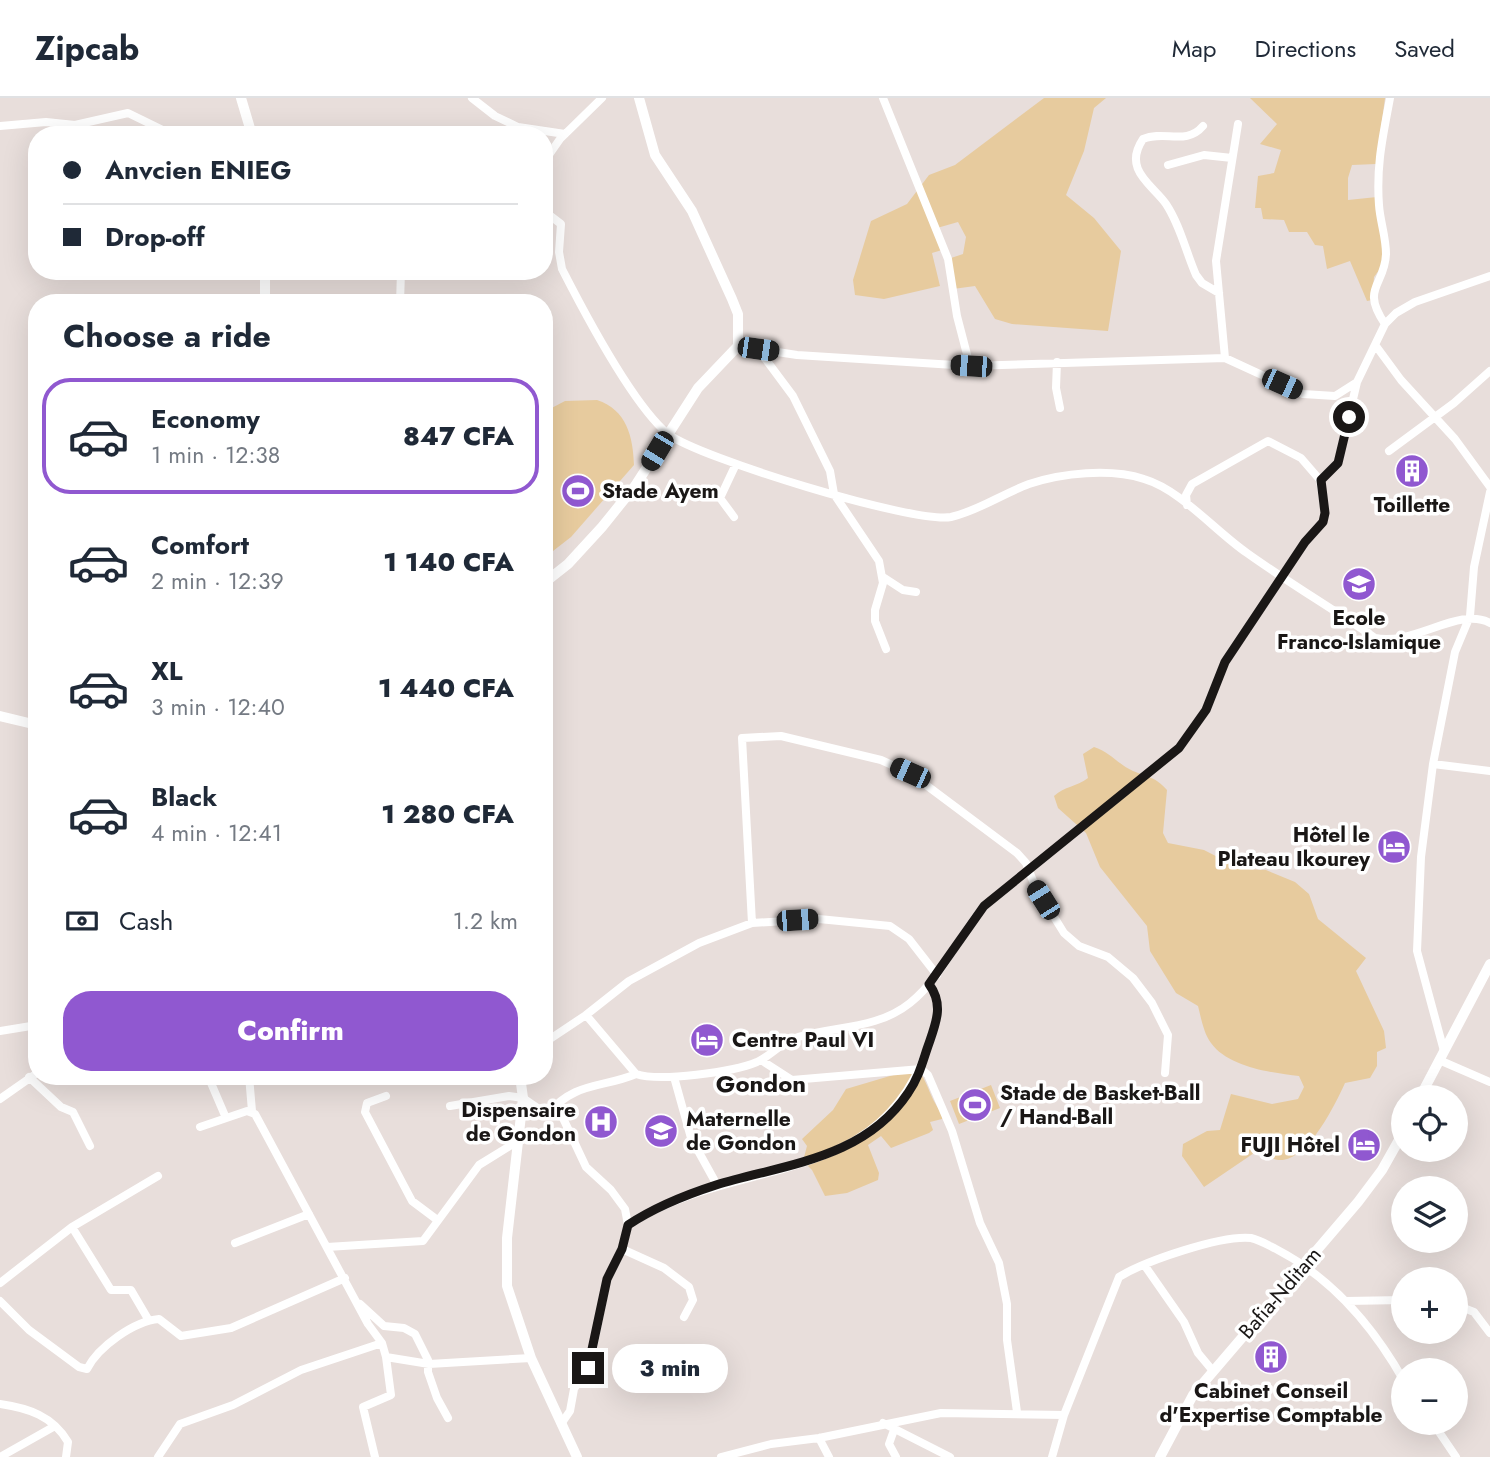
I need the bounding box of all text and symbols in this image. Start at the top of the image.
text: Zipcab [35,25,139,72]
text: Map [1172,31,1217,66]
text: Directions [1255,31,1356,66]
text: Saved [1394,31,1455,66]
text: Anvcien ENIEG [105,151,291,189]
text: Drop-off [105,218,205,256]
text: Choose a ride [63,313,271,359]
car [736,336,781,362]
car [950,354,993,378]
car [1259,366,1306,402]
text: Economy [151,400,260,438]
route start [1333,401,1365,433]
icon: car [67,405,130,468]
text: 847 CFA [403,417,514,455]
car [638,428,677,474]
text: 1 min · 12:38 [151,438,280,472]
building icon: Toillette [1393,452,1431,490]
sports icon: Stade Ayem [559,472,597,510]
place label: Stade Ayem [602,476,719,506]
place label: Toillette [1374,490,1450,520]
text: Comfort [151,526,249,564]
icon: car [67,531,130,594]
text: 1 140 CFA [383,543,514,581]
text: 2 min · 12:39 [151,564,284,598]
school or university icon: Ecole Franco-Islamique [1340,565,1378,603]
place label: Ecole Franco-Islamique [1277,603,1441,657]
text: XL [151,652,183,690]
icon: car [67,657,130,720]
text: 1 440 CFA [378,669,514,707]
text: 3 min · 12:40 [151,690,285,724]
car [887,755,934,791]
text: Black [151,778,217,816]
icon: car [67,783,130,846]
text: 1 280 CFA [381,795,514,833]
text: 4 min · 12:41 [151,816,282,850]
place label: Hôtel le Plateau Ikourey [1218,820,1371,874]
hotel icon: Hôtel le Plateau Ikourey [1375,828,1413,866]
car [1023,877,1064,923]
icon: cash [63,902,101,940]
text: Cash [119,902,173,940]
text: 1.2 km [453,904,518,938]
car [776,908,819,932]
button: Confirm [63,991,518,1071]
hotel icon: Centre Paul VI [688,1021,726,1059]
place label: Centre Paul VI [732,1025,874,1055]
district label: Gondon [716,1066,806,1101]
place label: Stade de Basket-Ball / Hand-Ball [1000,1078,1200,1132]
map controls [1391,1085,1468,1435]
button: locate [1391,1085,1468,1162]
sports icon: Stade de Basket-Ball / Hand-Ball [956,1086,994,1124]
place label: Dispensaire de Gondon [461,1095,576,1149]
hospital icon: Dispensaire de Gondon [582,1103,620,1141]
place label: Maternelle de Gondon [686,1104,796,1158]
school or university icon: Maternelle de Gondon [642,1112,680,1150]
hotel icon: FUJI Hôtel [1345,1126,1383,1164]
place label: FUJI Hôtel [1240,1130,1340,1160]
button: layers [1391,1176,1468,1253]
street label: Bafia-Nditam [1232,1241,1328,1345]
button: + [1391,1267,1468,1344]
building icon: Cabinet Conseil d'Expertise Comptable [1252,1338,1290,1376]
callout: 3 min [612,1344,728,1392]
text: 3 min [640,1351,700,1385]
route end [572,1352,604,1384]
button: − [1391,1358,1468,1435]
place label: Cabinet Conseil d'Expertise Comptable [1159,1376,1383,1430]

